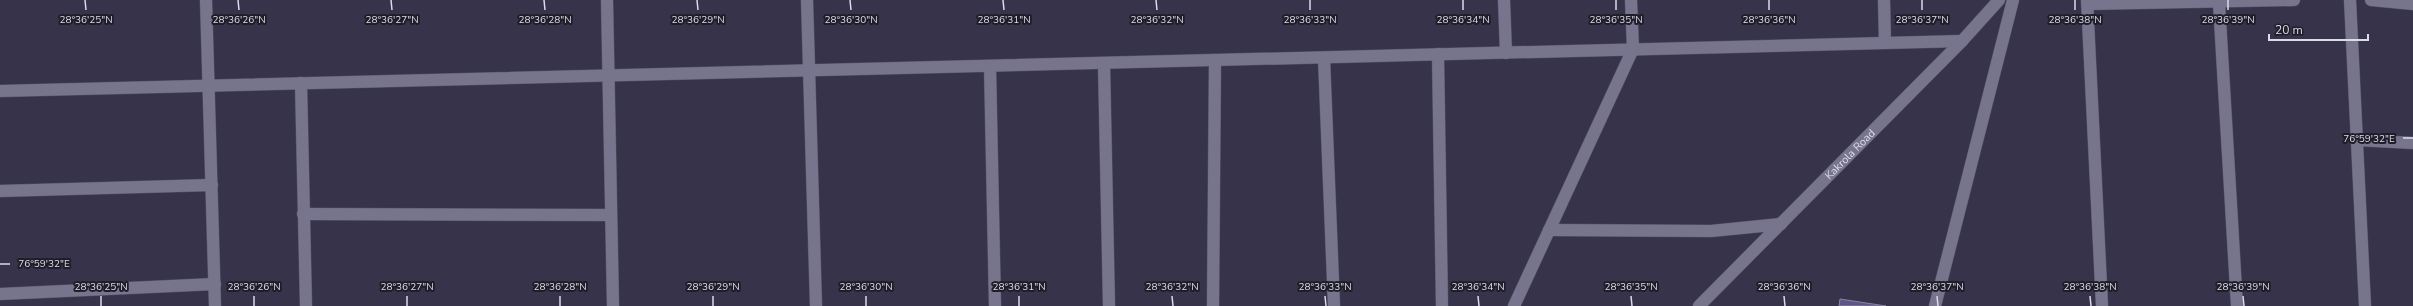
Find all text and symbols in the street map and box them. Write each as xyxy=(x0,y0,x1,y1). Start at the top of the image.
text: 28°36'25"N xyxy=(59,13,113,27)
text: 28°36'26"N xyxy=(212,13,266,27)
text: 28°36'27"N xyxy=(365,13,419,27)
text: 28°36'28"N xyxy=(518,13,572,27)
text: 28°36'29"N xyxy=(671,13,725,27)
text: 28°36'30"N xyxy=(824,13,878,27)
text: 28°36'31"N xyxy=(977,13,1031,27)
text: 28°36'32"N xyxy=(1130,13,1184,27)
text: 28°36'33"N xyxy=(1283,13,1337,27)
text: 28°36'34"N xyxy=(1436,13,1490,27)
text: 28°36'35"N xyxy=(1589,13,1643,27)
text: 28°36'36"N xyxy=(1742,13,1796,27)
text: 28°36'37"N xyxy=(1895,13,1949,27)
text: 28°36'38"N xyxy=(2048,13,2102,27)
text: 28°36'39"N xyxy=(2201,13,2255,27)
scale bar xyxy=(2269,16,2368,42)
text: 20 m xyxy=(2275,22,2303,38)
street label: Kakrola Road xyxy=(1822,126,1879,183)
text: 76°59'32"E xyxy=(2343,132,2395,146)
text: 76°59'32"E xyxy=(18,257,70,271)
text: 28°36'25"N xyxy=(74,280,128,294)
text: 28°36'26"N xyxy=(227,280,281,294)
text: 28°36'27"N xyxy=(380,280,434,294)
text: 28°36'28"N xyxy=(533,280,587,294)
text: 28°36'29"N xyxy=(686,280,740,294)
text: 28°36'30"N xyxy=(839,280,893,294)
text: 28°36'31"N xyxy=(992,280,1046,294)
text: 28°36'32"N xyxy=(1145,280,1199,294)
text: 28°36'33"N xyxy=(1298,280,1352,294)
text: 28°36'34"N xyxy=(1451,280,1505,294)
text: 28°36'35"N xyxy=(1604,280,1658,294)
text: 28°36'36"N xyxy=(1757,280,1811,294)
text: 28°36'37"N xyxy=(1910,280,1964,294)
text: 28°36'38"N xyxy=(2063,280,2117,294)
text: 28°36'39"N xyxy=(2216,280,2270,294)

